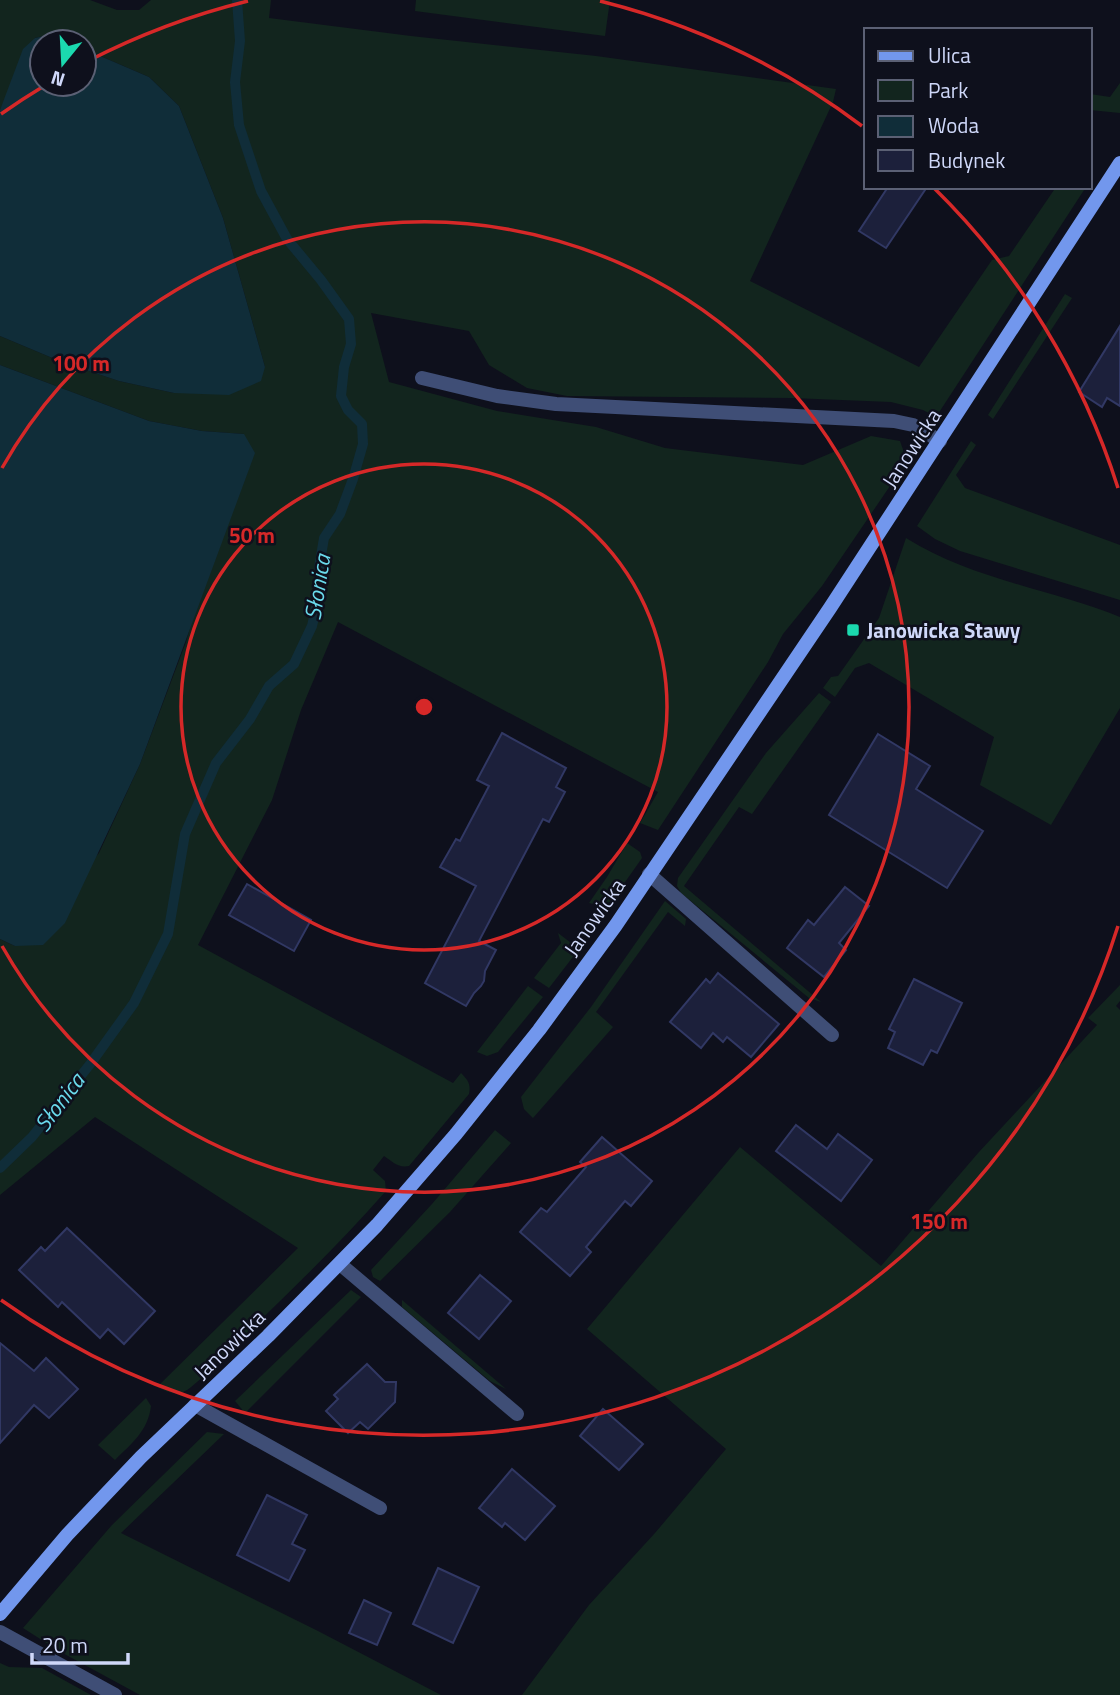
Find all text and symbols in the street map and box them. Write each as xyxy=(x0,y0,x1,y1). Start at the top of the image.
north arrow xyxy=(28,28,98,98)
legend xyxy=(864,28,1092,189)
text: Ulica xyxy=(928,39,971,71)
text: N xyxy=(47,64,68,95)
text: Park xyxy=(928,74,968,106)
text: Woda xyxy=(928,109,979,141)
text: Budynek xyxy=(928,144,1005,176)
text: 100 m xyxy=(52,347,110,379)
street label: Janowicka xyxy=(873,402,949,494)
text: 50 m xyxy=(229,519,275,551)
water label: Słonica xyxy=(295,550,340,622)
place label: Janowicka Stawy xyxy=(867,614,1021,646)
marker: Janowicka Stawy xyxy=(845,622,861,638)
centre of rings xyxy=(412,695,436,719)
street label: Janowicka xyxy=(555,871,633,963)
water label: Słonica xyxy=(25,1064,94,1139)
text: 150 m xyxy=(910,1205,968,1237)
street label: Janowicka xyxy=(186,1301,273,1386)
scale bar xyxy=(32,1622,128,1666)
text: 20 m xyxy=(42,1629,88,1661)

